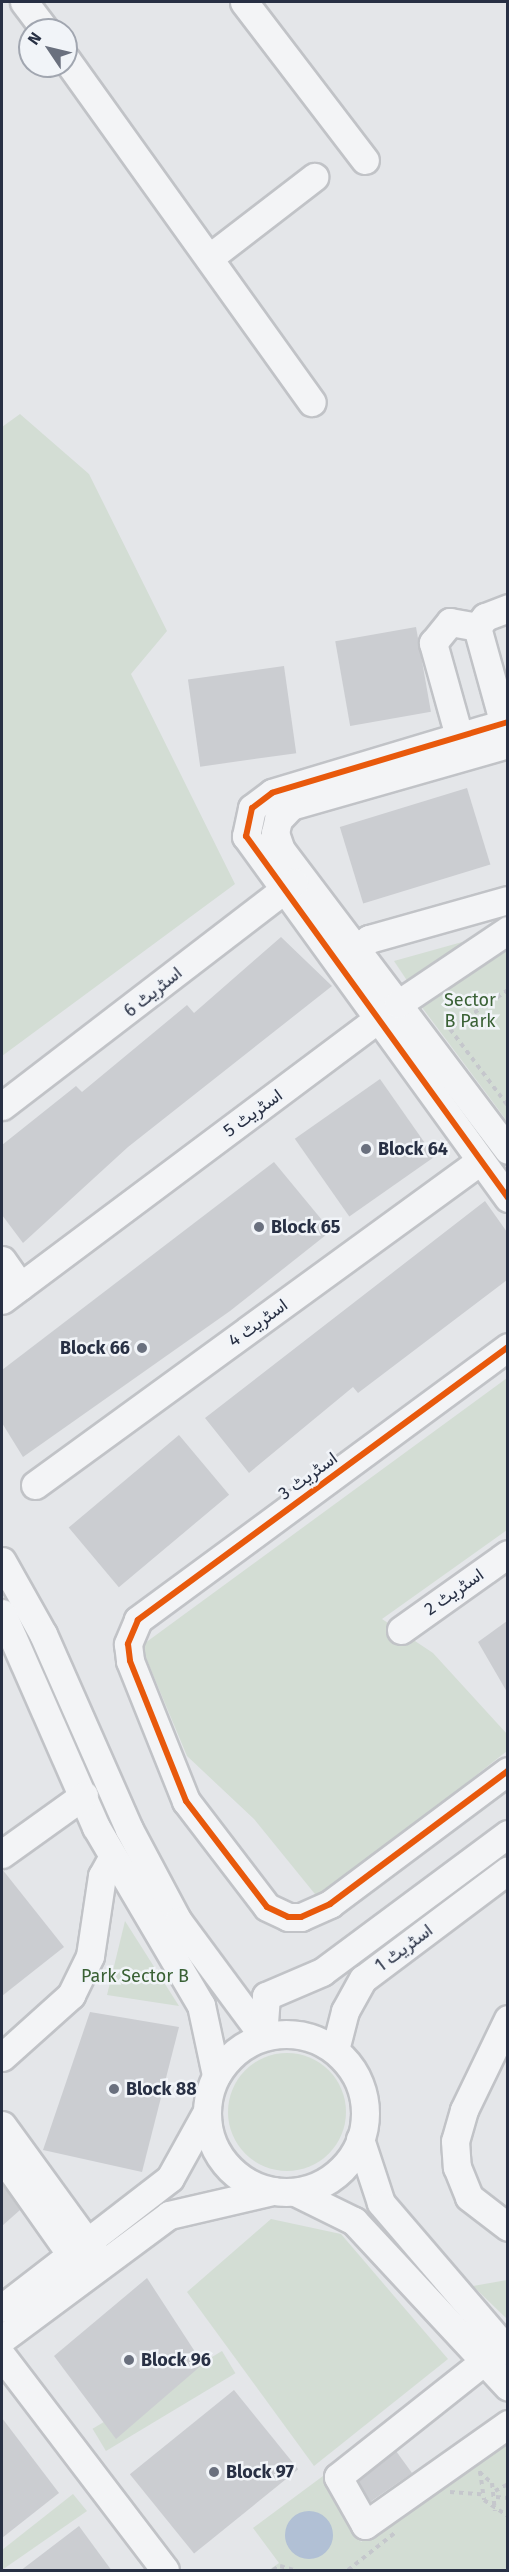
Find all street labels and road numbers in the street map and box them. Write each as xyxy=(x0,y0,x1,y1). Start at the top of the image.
street label: اسٹریٹ 6 xyxy=(120,962,186,1022)
street label: اسٹریٹ 5 xyxy=(219,1084,287,1142)
street label: اسٹریٹ 4 xyxy=(224,1294,292,1352)
street label: اسٹریٹ 3 xyxy=(274,1447,342,1505)
street label: اسٹریٹ 2 xyxy=(420,1564,488,1620)
street label: اسٹریٹ 1 xyxy=(371,1919,437,1977)

